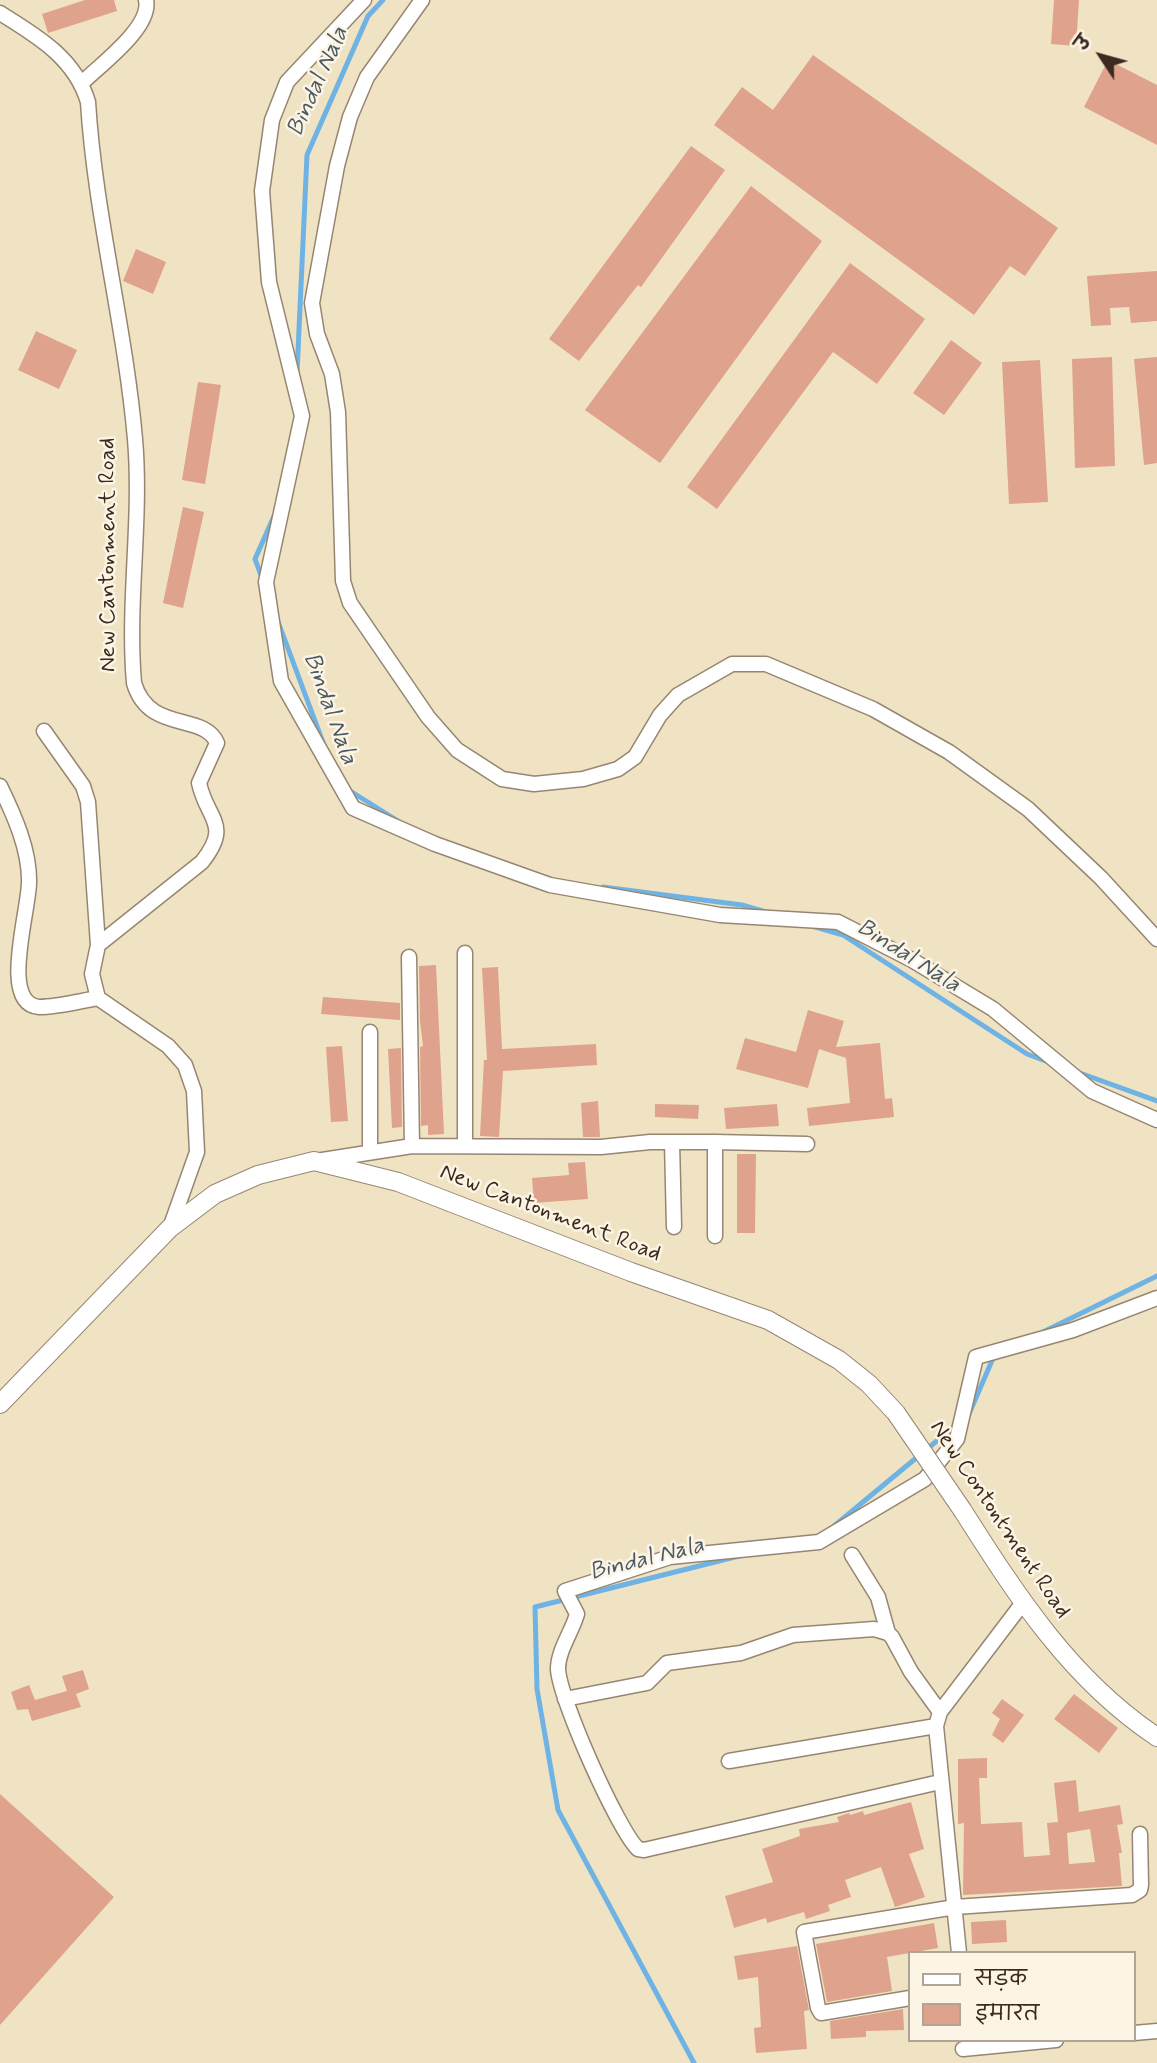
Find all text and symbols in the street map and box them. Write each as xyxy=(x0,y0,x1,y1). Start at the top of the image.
north arrow xyxy=(1066,21,1136,91)
water label: Bindal Nala xyxy=(282,23,356,141)
text: उ xyxy=(1070,31,1097,56)
street label: New Cantonment Road xyxy=(95,438,123,672)
water label: Bindal Nala xyxy=(296,649,362,769)
water label: Bindal Nala xyxy=(851,914,965,1000)
street label: New Cantonment Road xyxy=(436,1159,664,1269)
street label: New Contontment Road xyxy=(922,1416,1076,1624)
water label: Bindal Nala xyxy=(587,1532,707,1588)
legend xyxy=(908,1951,1136,2042)
text: सड़क xyxy=(975,1965,1027,1993)
text: इमारत xyxy=(975,2000,1039,2028)

